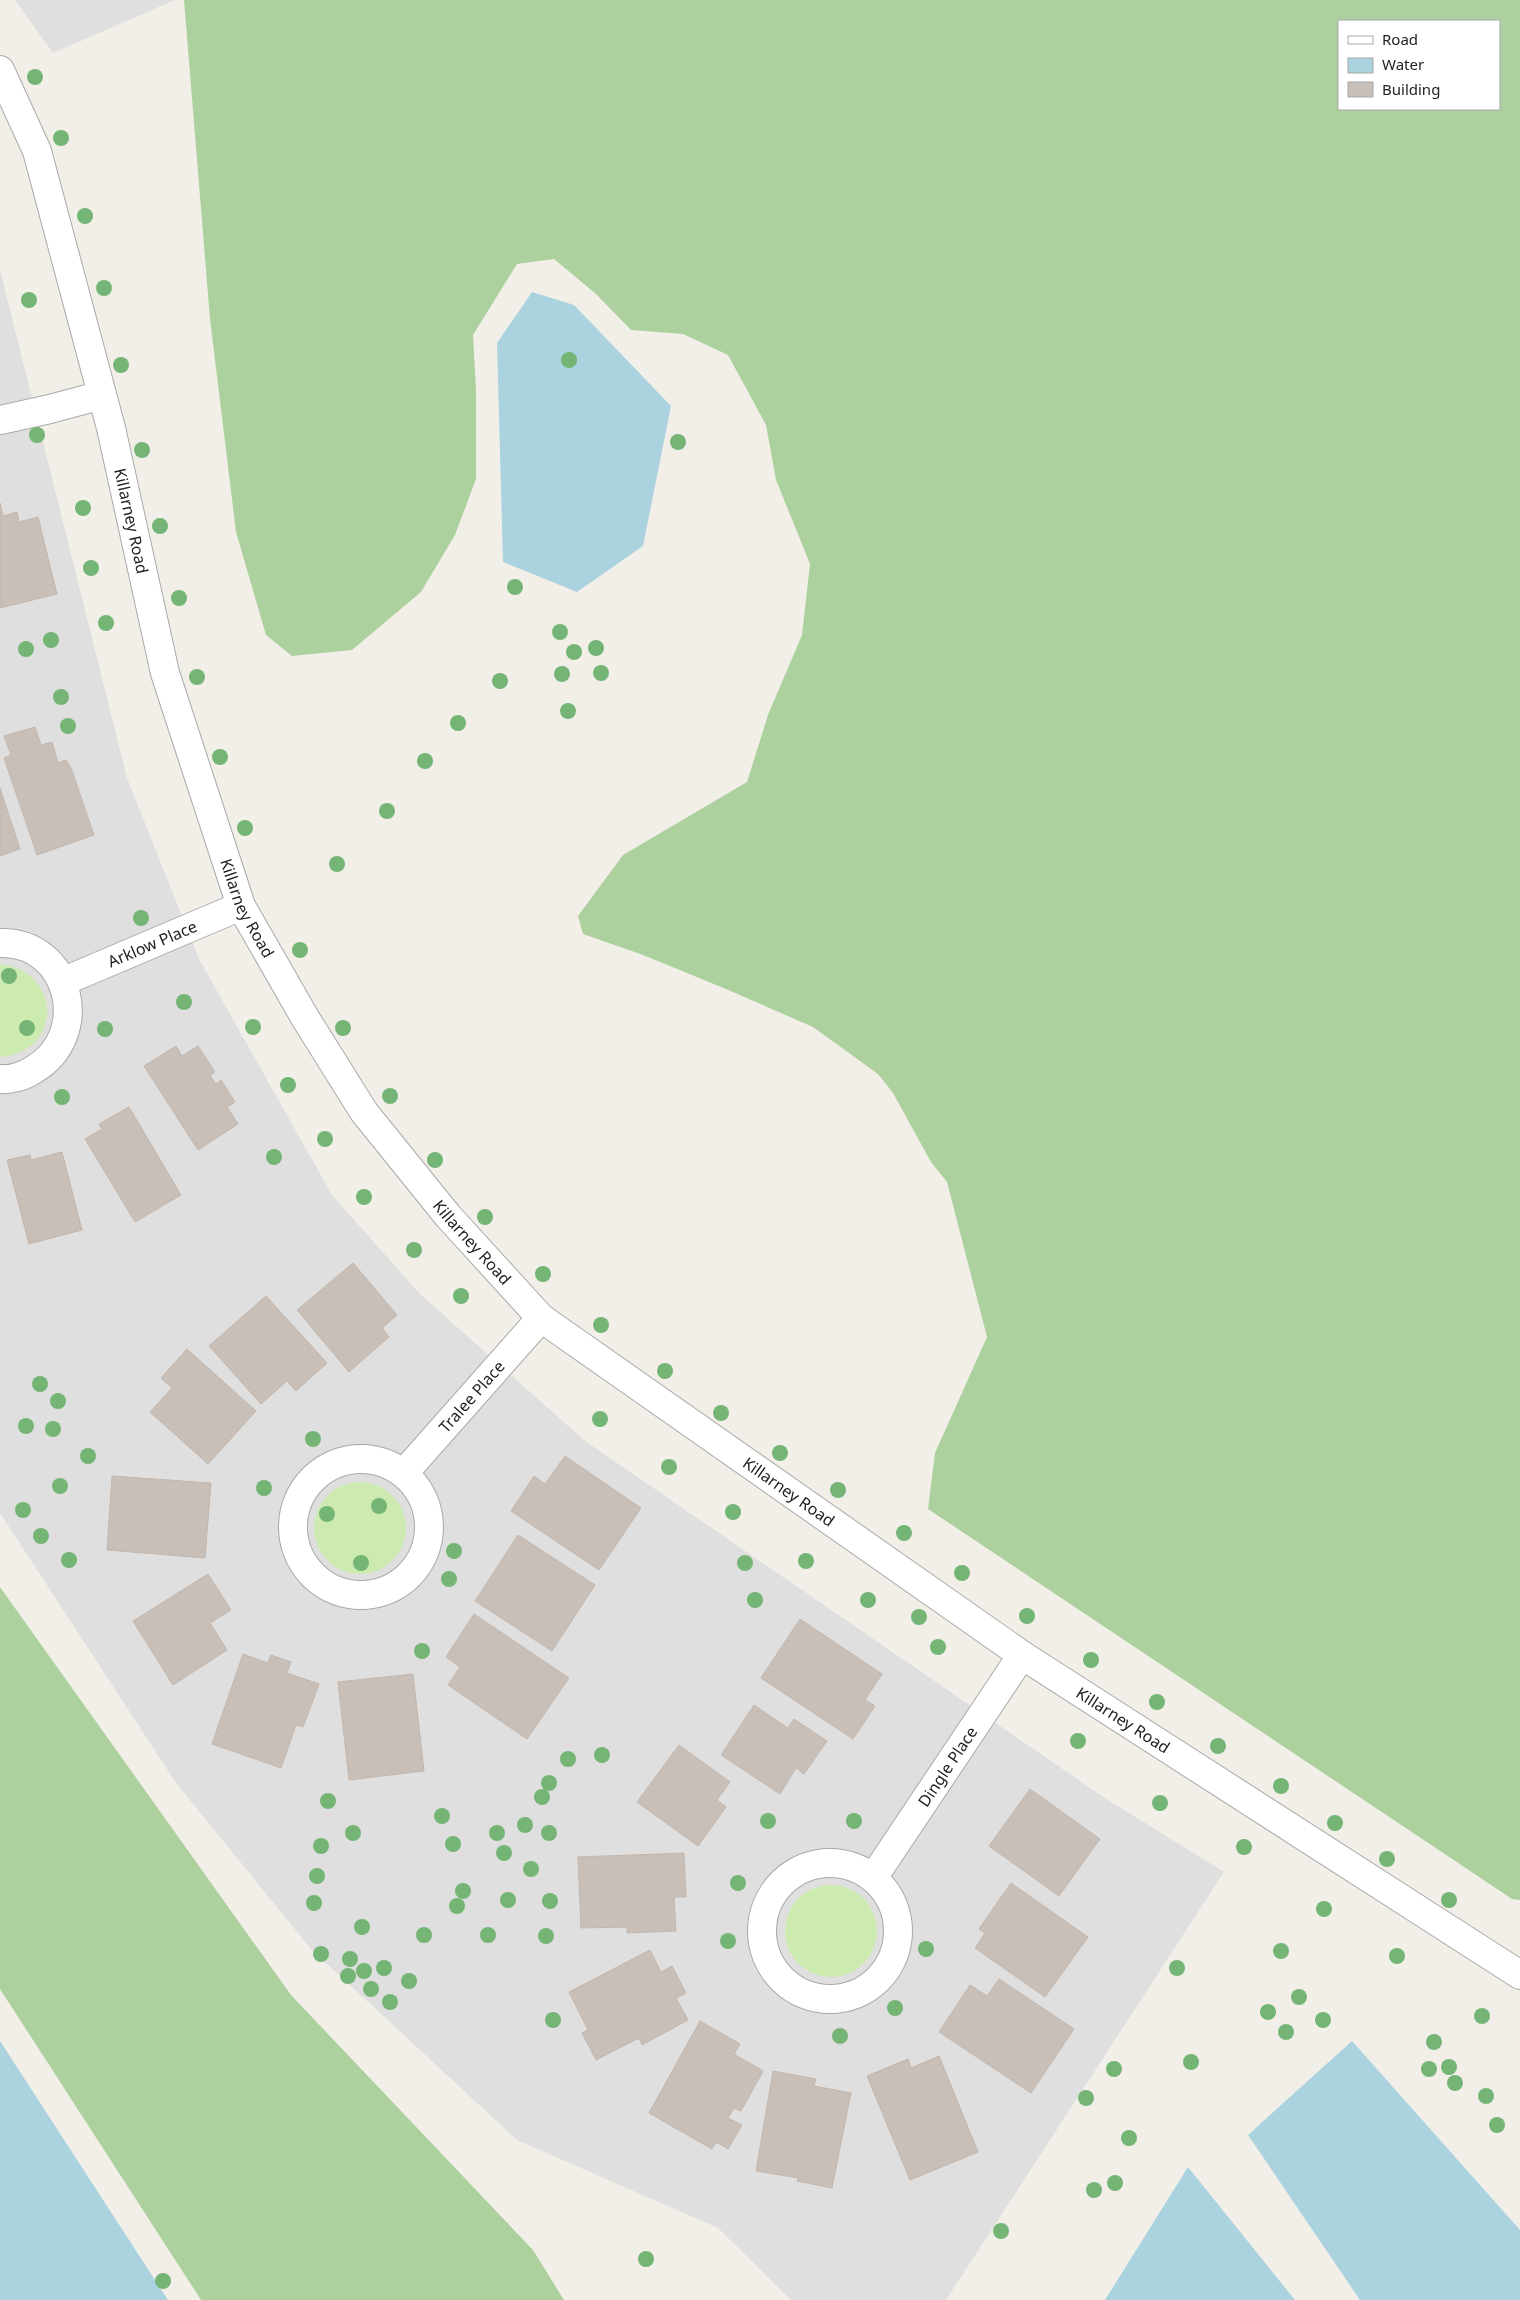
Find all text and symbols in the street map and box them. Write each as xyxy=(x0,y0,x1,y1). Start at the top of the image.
legend xyxy=(1338,20,1500,110)
text: Road xyxy=(1382,29,1418,49)
text: Water xyxy=(1382,54,1424,74)
text: Building xyxy=(1382,79,1440,99)
street label: Killarney Road xyxy=(109,466,154,576)
street label: Killarney Road xyxy=(215,856,279,962)
street label: Arklow Place xyxy=(104,915,200,972)
street label: Killarney Road xyxy=(428,1195,516,1289)
street label: Tralee Place xyxy=(434,1356,509,1437)
street label: Killarney Road xyxy=(739,1452,839,1531)
street label: Killarney Road xyxy=(1072,1682,1174,1758)
street label: Dingle Place xyxy=(913,1722,982,1811)

